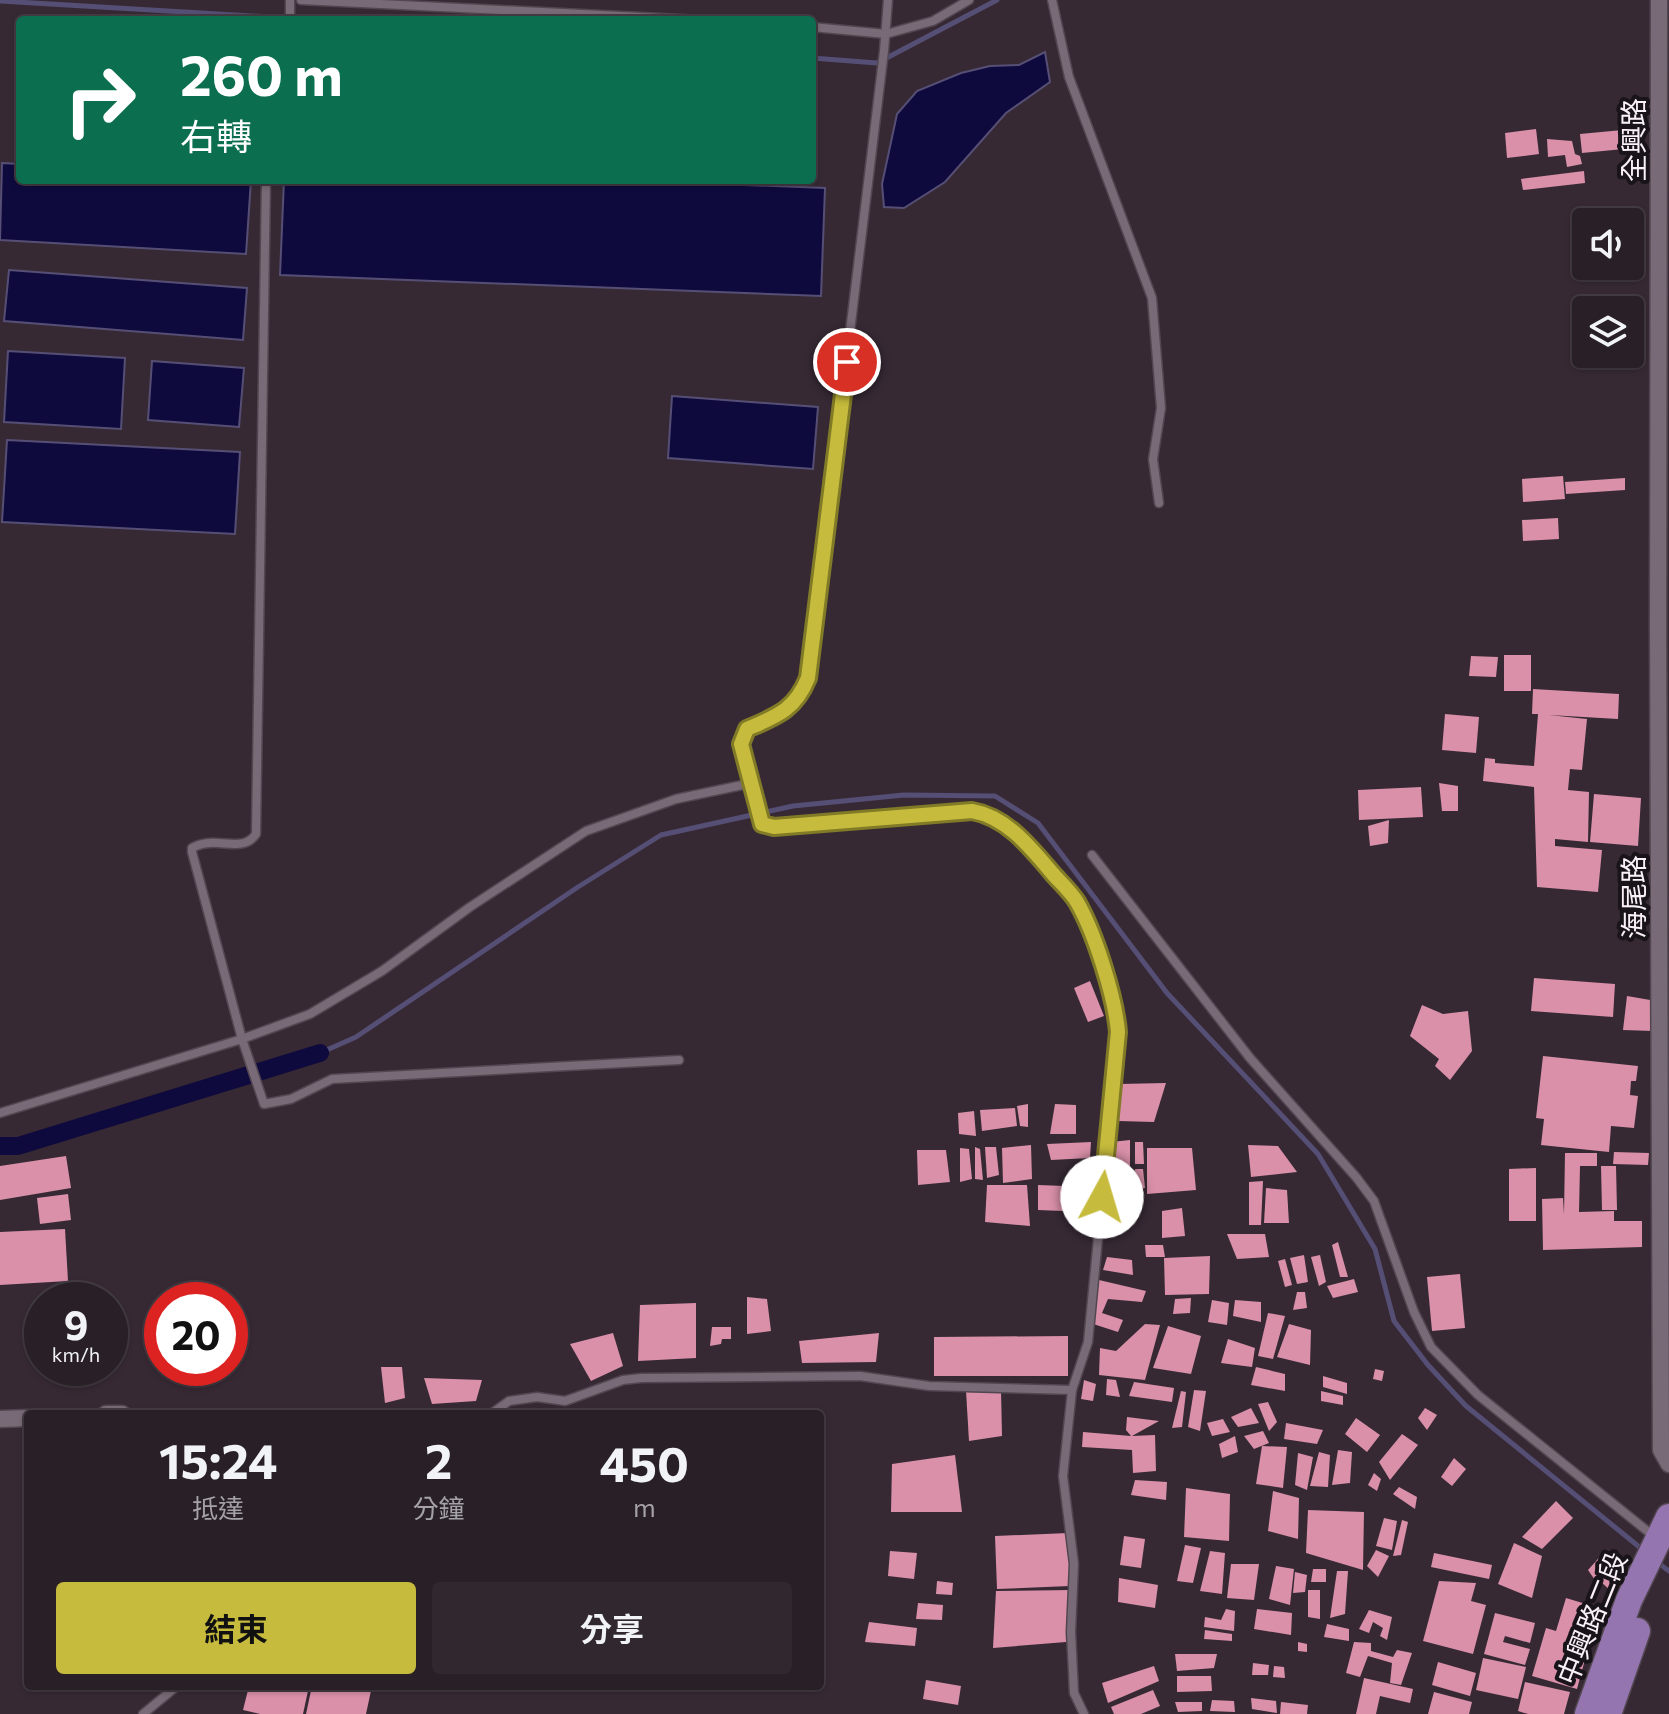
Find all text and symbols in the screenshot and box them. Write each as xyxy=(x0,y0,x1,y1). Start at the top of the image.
text: 260 m xyxy=(180,39,343,108)
icon: right xyxy=(48,48,152,152)
street label: 全興路 xyxy=(1616,98,1650,182)
text: 右轉 xyxy=(180,113,252,157)
map controls xyxy=(1572,208,1644,368)
button: sound xyxy=(1572,208,1644,280)
button: layers xyxy=(1572,296,1644,368)
pin xyxy=(813,328,881,396)
icon: arrive xyxy=(825,340,869,384)
street label: 海尾路 xyxy=(1616,855,1650,939)
position arrow xyxy=(1060,1155,1144,1239)
speed limit sign: 20 xyxy=(144,1282,248,1386)
text: 9 xyxy=(64,1299,88,1348)
text: km/h xyxy=(52,1342,100,1366)
text: 15:24 xyxy=(159,1430,278,1489)
text: 2 xyxy=(425,1430,452,1489)
text: 450 xyxy=(600,1433,689,1492)
text: m xyxy=(633,1491,656,1522)
text: 抵達 xyxy=(192,1492,244,1523)
text: 分鐘 xyxy=(413,1492,465,1523)
street label: 中興路二段 xyxy=(1549,1547,1633,1689)
button: 結束 xyxy=(56,1582,416,1674)
button: 分享 xyxy=(432,1582,792,1674)

